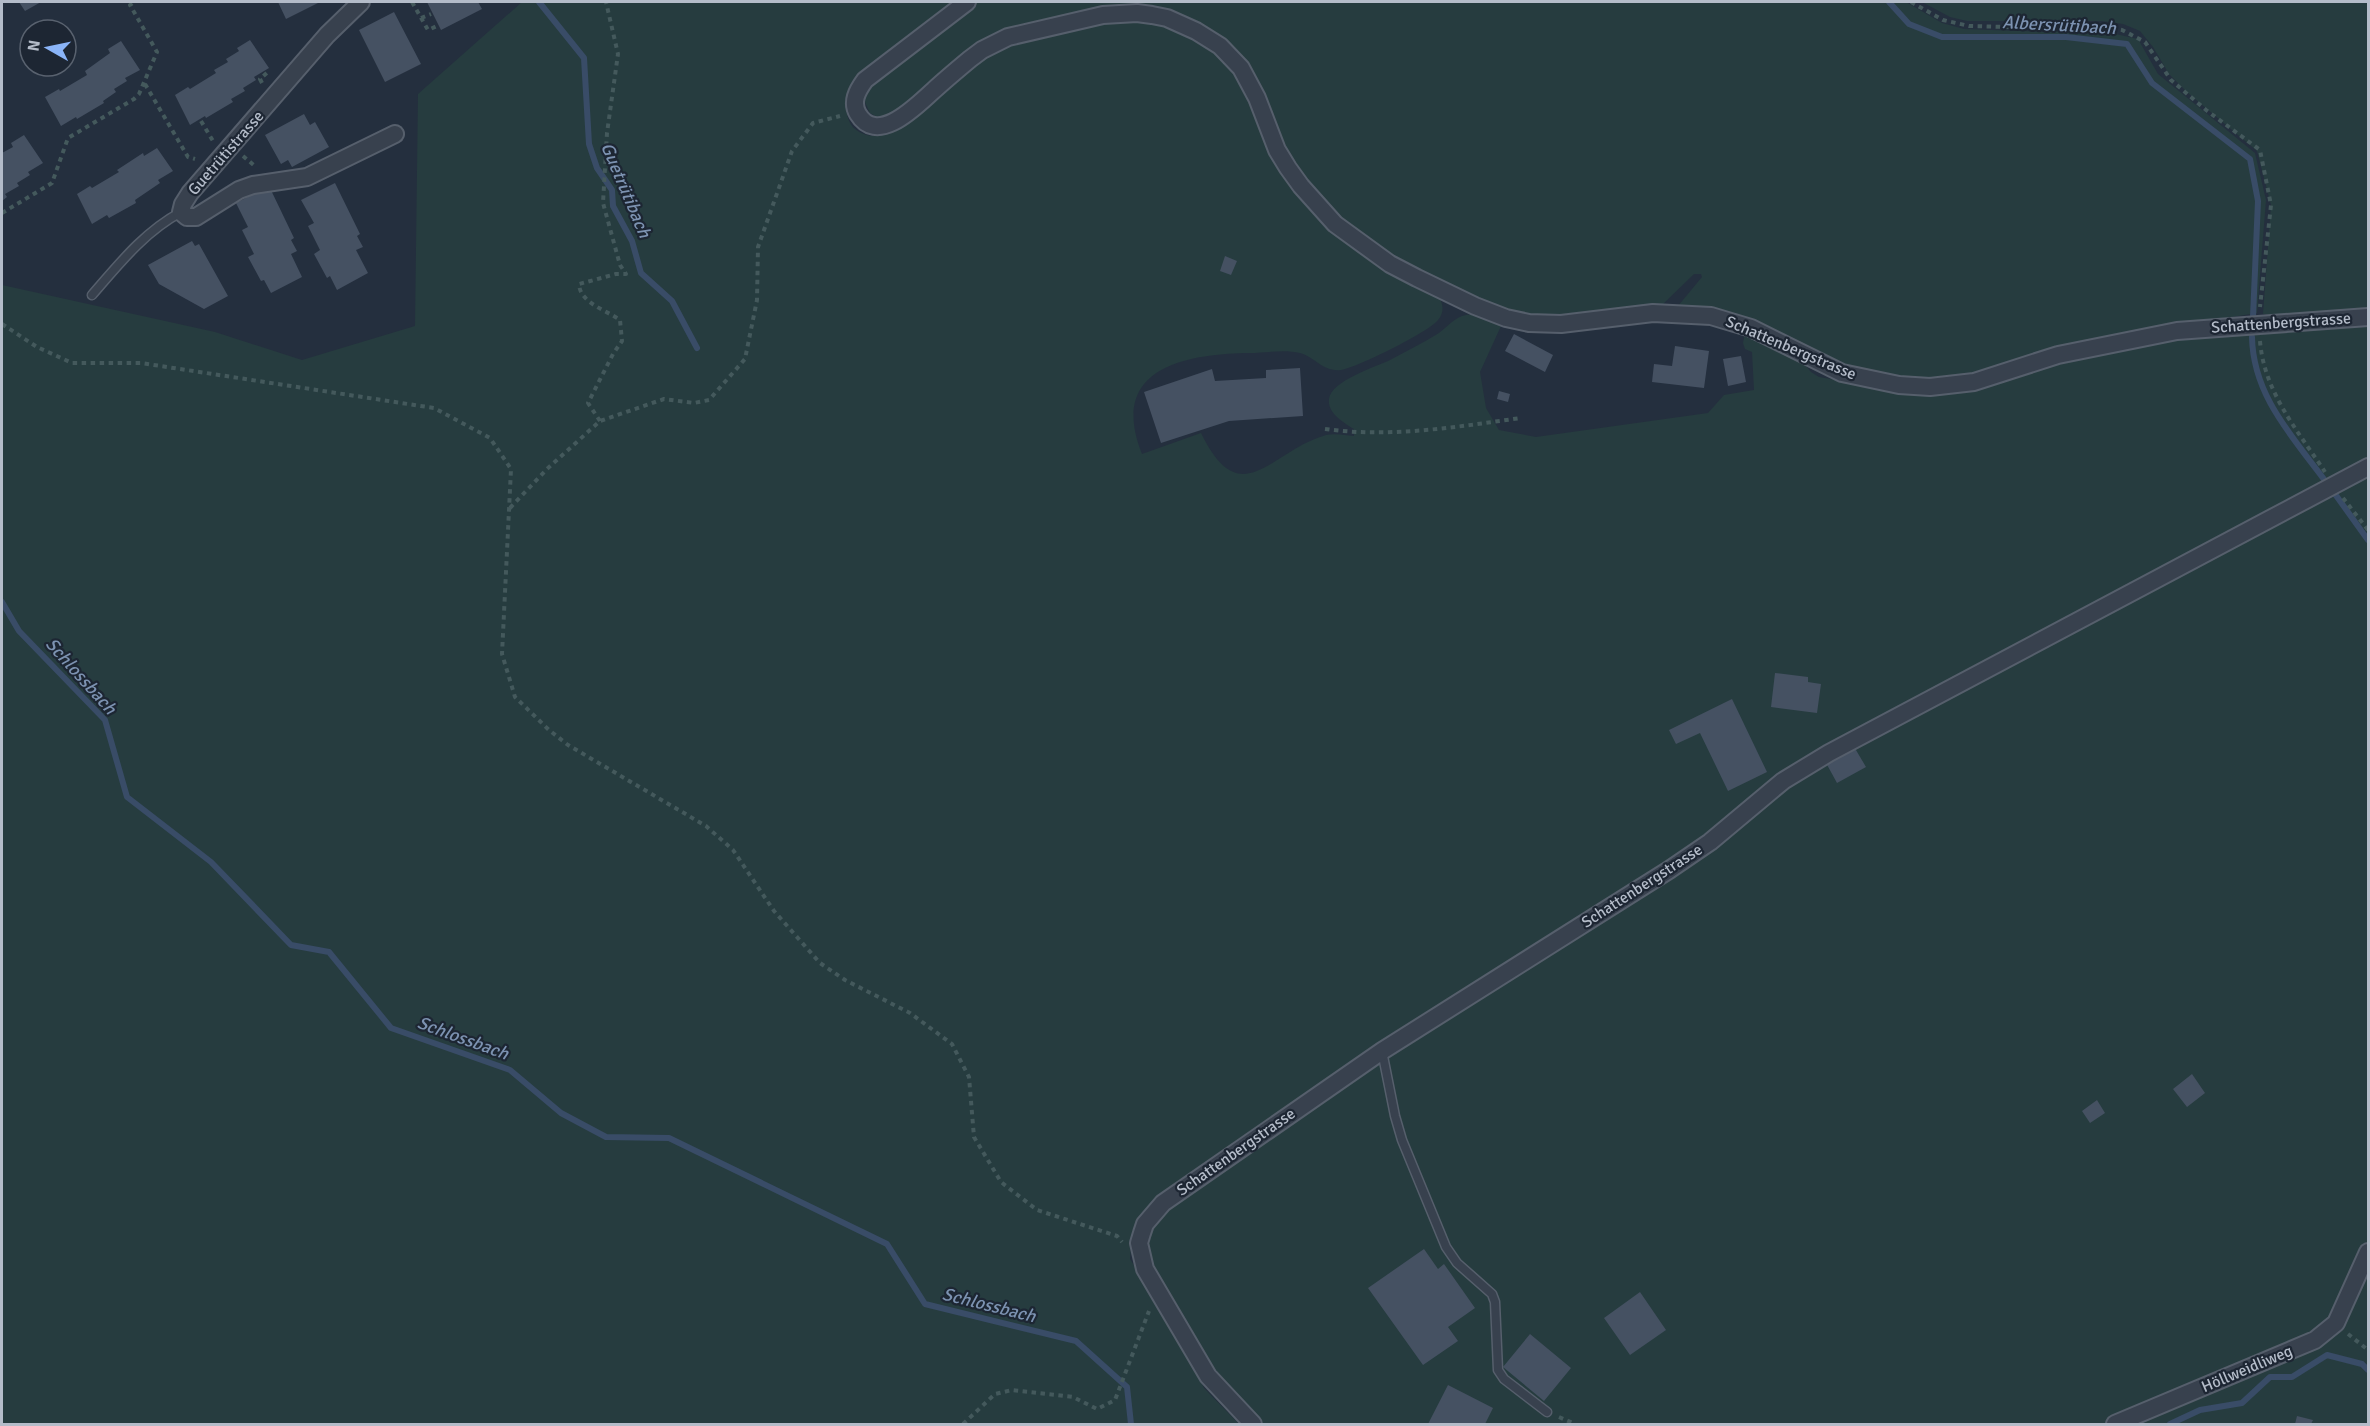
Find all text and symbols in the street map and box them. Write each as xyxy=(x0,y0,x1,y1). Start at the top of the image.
water label: Albersrütibach xyxy=(2002,11,2118,39)
north arrow xyxy=(18,18,78,78)
text: N xyxy=(23,39,45,53)
street label: Guetrütistrasse xyxy=(184,107,268,199)
water label: Guetrütibach xyxy=(596,139,656,242)
street label: Schattenbergstrasse xyxy=(2210,308,2352,338)
street label: Schattenbergstrasse xyxy=(1723,311,1859,385)
water label: Schlossbach xyxy=(41,633,122,720)
street label: Schattenbergstrasse xyxy=(1578,839,1706,933)
water label: Schlossbach xyxy=(414,1011,513,1065)
street label: Schattenbergstrasse xyxy=(1173,1104,1299,1200)
water label: Schlossbach xyxy=(940,1283,1039,1327)
street label: Höllweidliweg xyxy=(2198,1341,2296,1397)

